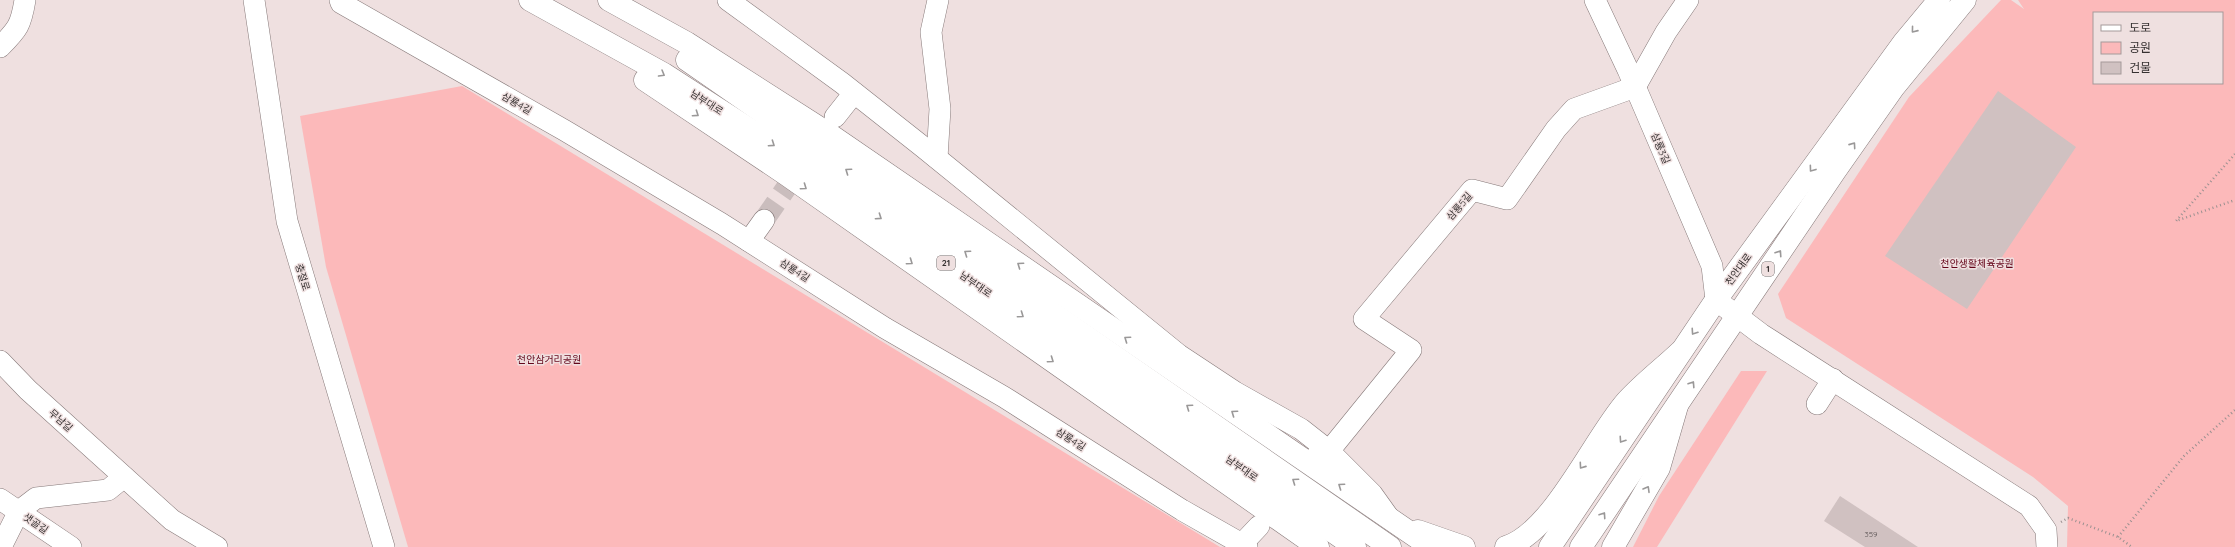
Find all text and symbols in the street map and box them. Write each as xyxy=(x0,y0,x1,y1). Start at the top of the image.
legend xyxy=(2093,12,2223,84)
text: 도로 xyxy=(2129,20,2151,35)
one-way arrow xyxy=(1912,26,1919,33)
text: 공원 xyxy=(2129,40,2151,55)
text: 건물 xyxy=(2129,60,2151,75)
one-way arrow xyxy=(658,69,665,76)
street label: 남부대로 xyxy=(688,87,726,118)
street label: 삼룡4길 xyxy=(499,90,534,117)
one-way arrow xyxy=(692,109,699,116)
street label: 삼룡3길 xyxy=(1648,131,1673,166)
one-way arrow xyxy=(767,139,774,146)
one-way arrow xyxy=(1848,143,1855,150)
one-way arrow xyxy=(1810,164,1817,171)
one-way arrow xyxy=(846,169,853,176)
one-way arrow xyxy=(800,182,807,190)
street label: 삼룡5길 xyxy=(1444,190,1475,223)
one-way arrow xyxy=(875,212,882,220)
one-way arrow xyxy=(964,250,971,258)
one-way arrow xyxy=(1774,250,1781,257)
street label: 천안대로 xyxy=(1722,251,1754,288)
street label: 삼룡4길 xyxy=(777,256,812,285)
road number: 21 xyxy=(937,256,955,270)
one-way arrow xyxy=(906,257,913,264)
park label: 천안생활체육공원 xyxy=(1940,257,2014,270)
street label: 충절로 xyxy=(292,262,313,292)
one-way arrow xyxy=(1017,262,1024,270)
road number: 1 xyxy=(1762,262,1774,276)
street label: 남부대로 xyxy=(957,269,995,300)
one-way arrow xyxy=(1016,310,1023,317)
one-way arrow xyxy=(1691,328,1699,335)
one-way arrow xyxy=(1124,336,1131,344)
park label: 천안삼거리공원 xyxy=(517,353,581,366)
one-way arrow xyxy=(1047,356,1054,363)
one-way arrow xyxy=(1687,381,1695,388)
one-way arrow xyxy=(1186,405,1193,412)
street label: 무남길 xyxy=(46,406,75,434)
one-way arrow xyxy=(1231,410,1238,417)
street label: 삼룡4길 xyxy=(1053,425,1088,454)
one-way arrow xyxy=(1619,436,1627,443)
street label: 남부대로 xyxy=(1223,453,1261,484)
one-way arrow xyxy=(1579,462,1587,469)
one-way arrow xyxy=(1293,479,1300,486)
one-way arrow xyxy=(1338,483,1345,491)
one-way arrow xyxy=(1642,486,1649,493)
street label: 샛골길 xyxy=(21,510,51,537)
one-way arrow xyxy=(1598,512,1606,519)
house number: 359 xyxy=(1864,529,1878,539)

